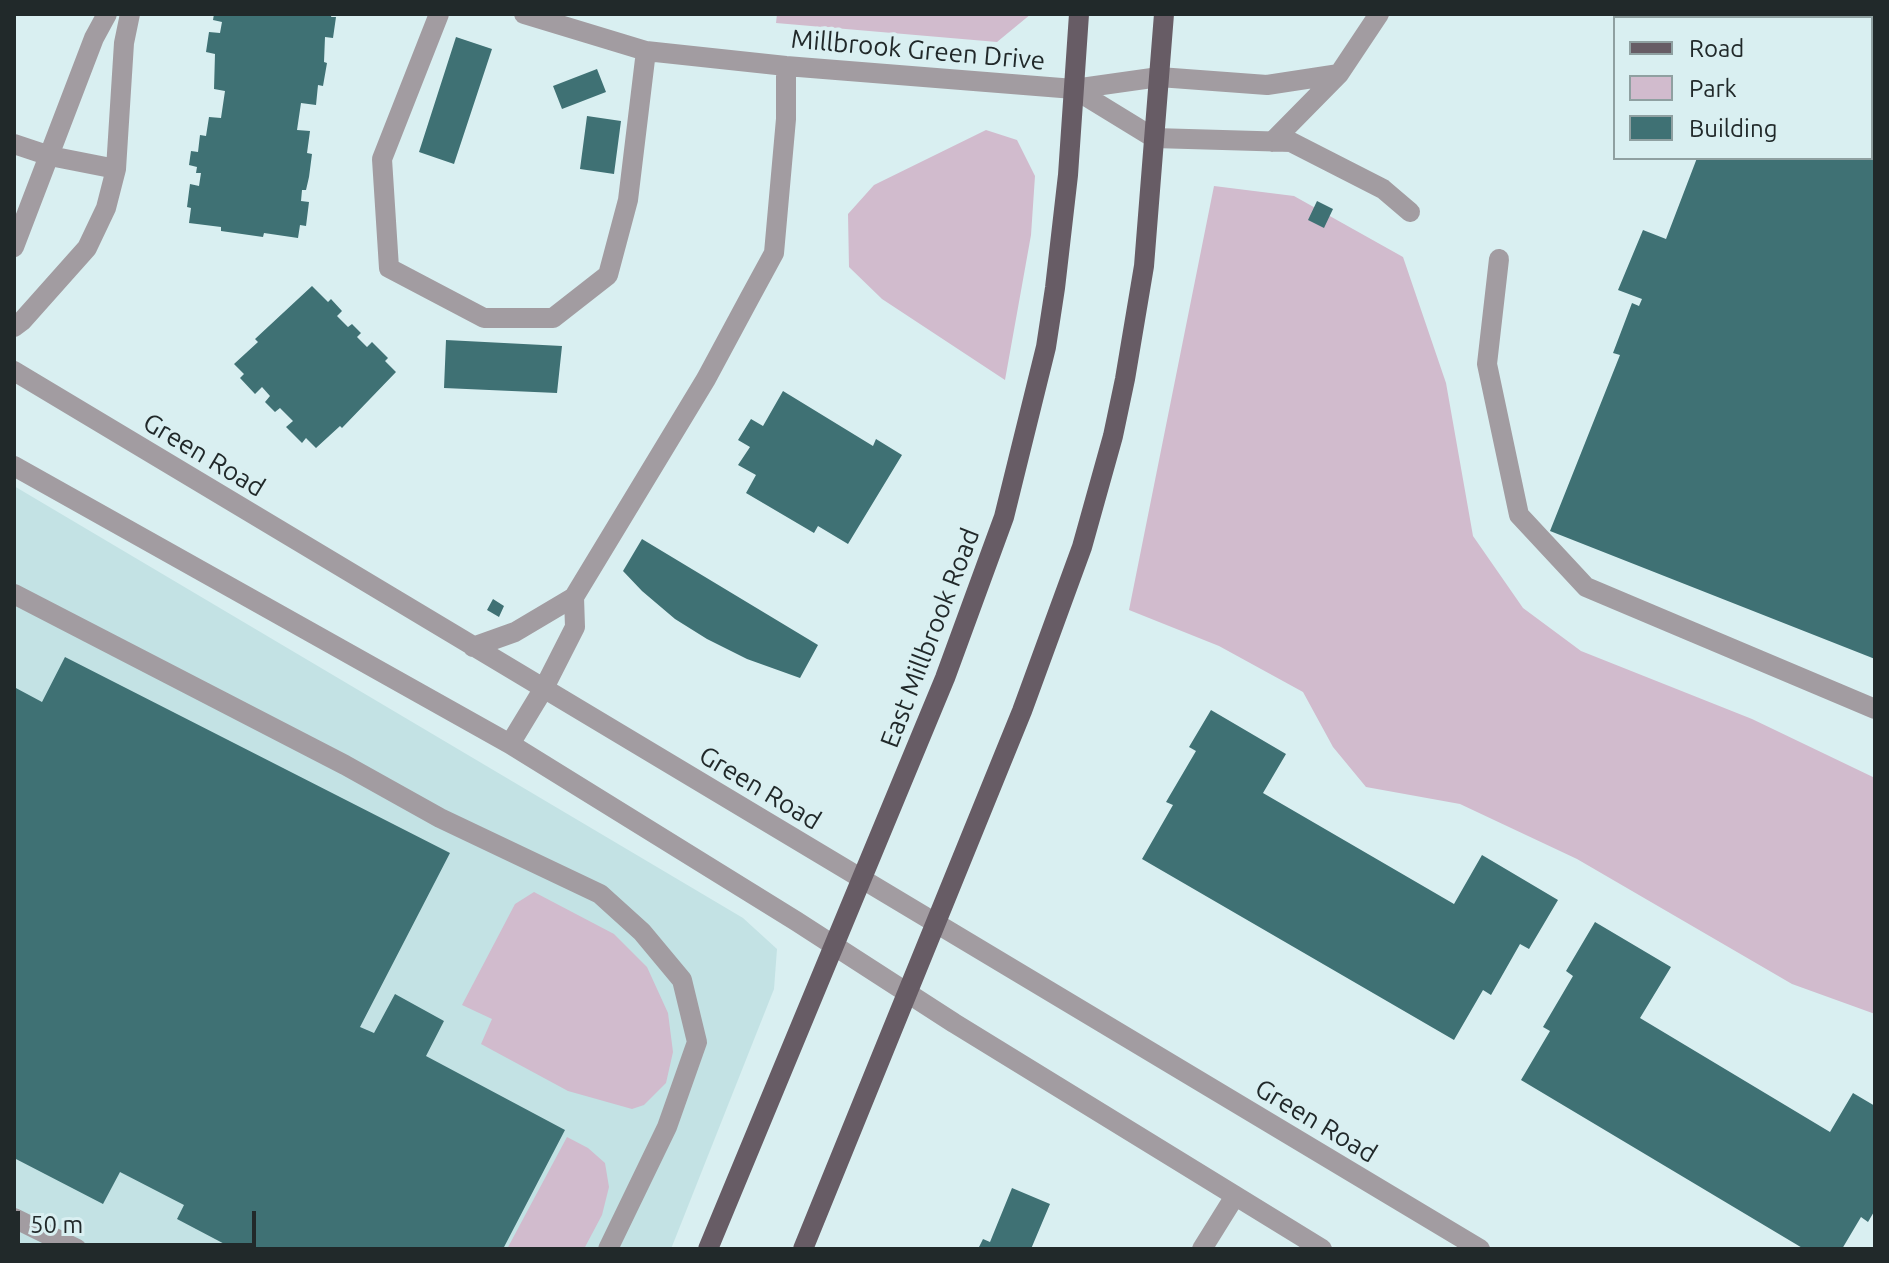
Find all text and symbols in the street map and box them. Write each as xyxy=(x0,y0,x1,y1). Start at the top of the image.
legend xyxy=(1613,16,1873,160)
street label: Millbrook Green Drive xyxy=(790,23,1046,77)
text: Road xyxy=(1689,35,1744,62)
text: Park xyxy=(1689,75,1737,102)
text: Building xyxy=(1689,115,1777,142)
street label: Green Road xyxy=(137,406,271,504)
street label: East Millbrook Road xyxy=(874,524,986,752)
street label: Green Road xyxy=(693,739,827,837)
street label: Green Road xyxy=(1249,1072,1383,1170)
scale bar xyxy=(20,1195,260,1245)
text: 50 m xyxy=(30,1211,83,1238)

